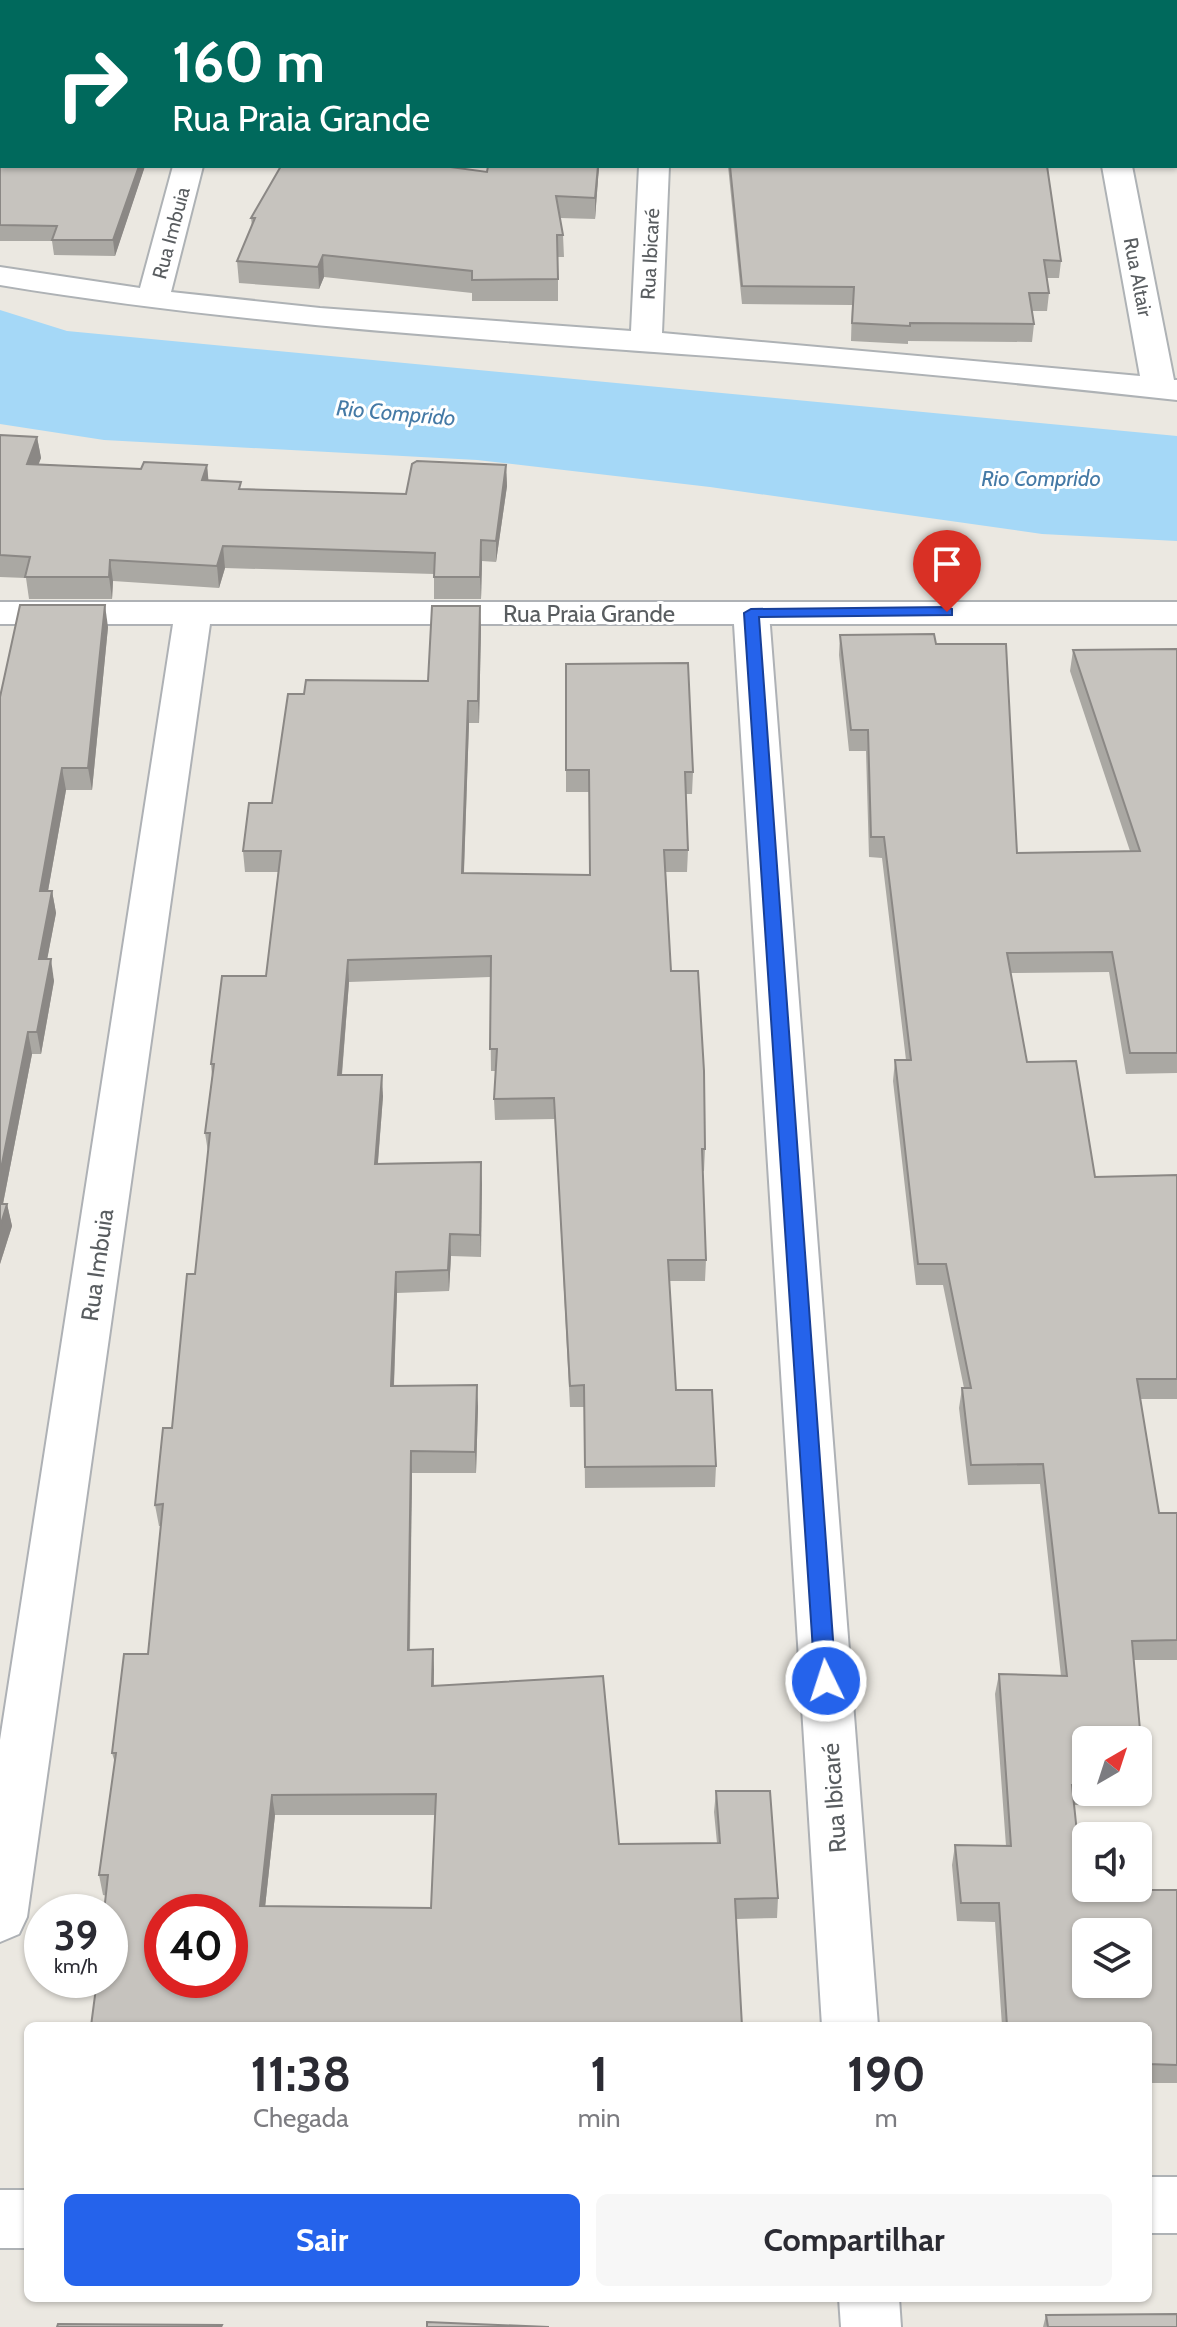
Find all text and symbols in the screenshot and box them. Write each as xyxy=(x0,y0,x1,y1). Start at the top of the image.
text: 160 m xyxy=(172,28,325,96)
icon: right xyxy=(40,32,144,136)
text: Rua Praia Grande xyxy=(172,96,430,140)
street label: Rua Imbuia xyxy=(147,184,195,282)
street label: Rua Ibicaré xyxy=(636,208,664,300)
street label: Rua Altair xyxy=(1119,235,1158,319)
water label: Rio Comprido xyxy=(335,394,457,432)
water label: Rio Comprido xyxy=(981,465,1101,492)
pin xyxy=(913,530,981,612)
icon: arrive xyxy=(925,542,969,586)
street label: Rua Praia Grande xyxy=(503,599,675,628)
street label: Rua Imbuia xyxy=(75,1206,119,1323)
position arrow xyxy=(784,1639,868,1723)
north arrow xyxy=(1072,1726,1152,1806)
map controls xyxy=(1072,1726,1152,1998)
street label: Rua Ibicaré xyxy=(816,1742,852,1854)
button: sound xyxy=(1072,1822,1152,1902)
speed limit sign: 40 xyxy=(144,1894,248,1998)
text: 39 xyxy=(54,1911,98,1960)
button: layers xyxy=(1072,1918,1152,1998)
text: km/h xyxy=(54,1954,98,1978)
text: 11:38 xyxy=(250,2045,351,2103)
text: 1 xyxy=(590,2045,608,2103)
text: 190 xyxy=(847,2045,926,2103)
text: Chegada xyxy=(253,2102,349,2134)
text: min xyxy=(578,2102,621,2134)
text: m xyxy=(875,2102,898,2134)
button: Sair xyxy=(64,2194,580,2286)
button: Compartilhar xyxy=(596,2194,1112,2286)

